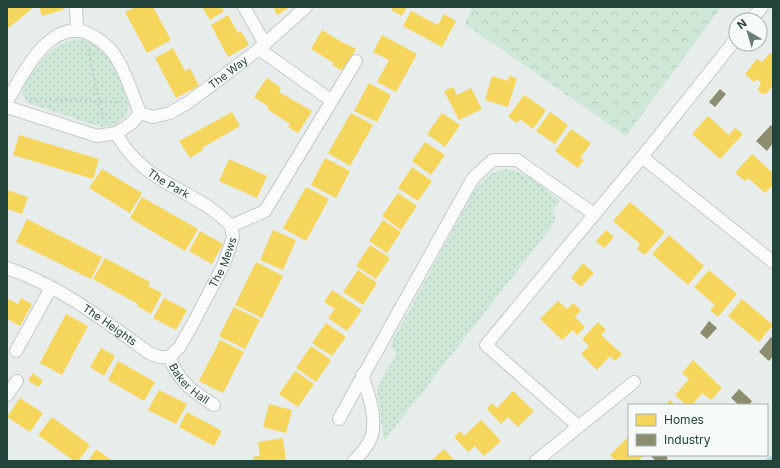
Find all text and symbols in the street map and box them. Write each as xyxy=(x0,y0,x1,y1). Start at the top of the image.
north arrow xyxy=(728,12,768,52)
text: N xyxy=(734,16,749,32)
street label: The Way xyxy=(206,53,250,92)
street label: The Park xyxy=(145,166,192,201)
street label: The Mews xyxy=(206,235,240,290)
street label: The Heights xyxy=(80,301,140,349)
street label: Baker Hall xyxy=(166,361,212,407)
legend xyxy=(628,404,768,456)
text: Homes xyxy=(664,412,704,427)
text: Industry xyxy=(664,432,711,447)

